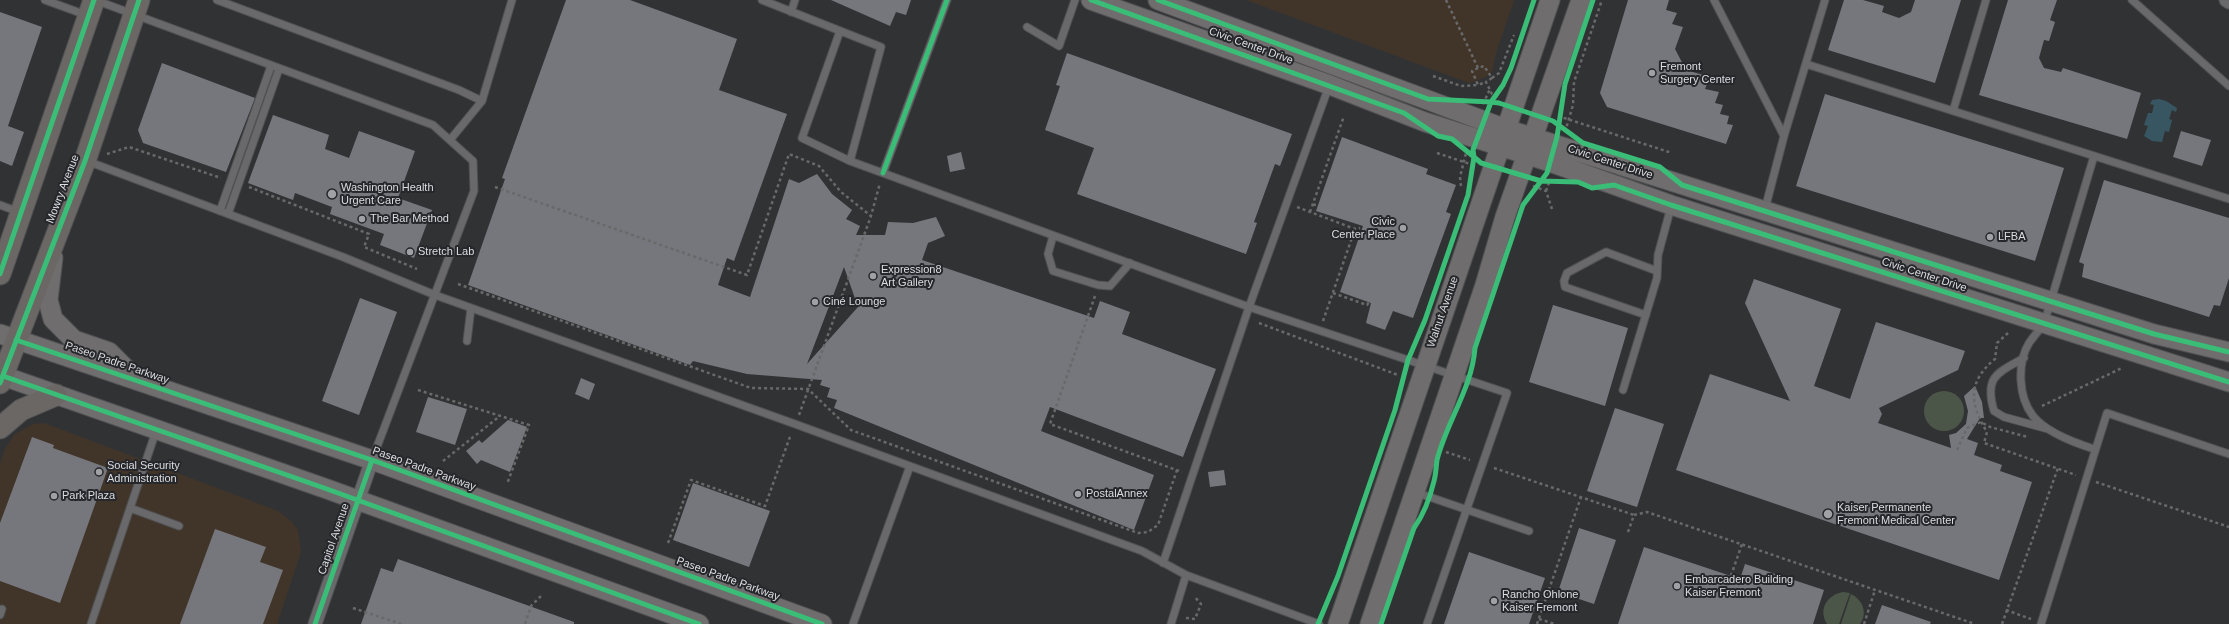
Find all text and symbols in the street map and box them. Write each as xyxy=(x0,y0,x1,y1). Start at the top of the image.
street label: Civic Center Drive xyxy=(1207,25,1295,67)
place label: Fremont Surgery Center xyxy=(1660,60,1735,86)
marker: Fremont Surgery Center xyxy=(1647,68,1657,78)
street label: Civic Center Drive xyxy=(1566,142,1654,182)
street label: Mowry Avenue xyxy=(44,153,82,225)
place label: Washington Health Urgent Care xyxy=(341,181,434,207)
marker: Washington Health Urgent Care xyxy=(326,188,338,200)
place label: The Bar Method xyxy=(370,212,449,226)
marker: The Bar Method xyxy=(357,214,367,224)
place label: Civic Center Place xyxy=(1331,215,1395,241)
marker: Civic Center Place xyxy=(1398,223,1408,233)
place label: LFBA xyxy=(1998,230,2026,244)
marker: LFBA xyxy=(1985,232,1995,242)
place label: Stretch Lab xyxy=(418,245,474,259)
marker: Stretch Lab xyxy=(405,247,415,257)
street label: Civic Center Drive xyxy=(1880,255,1968,295)
place label: Expression8 Art Gallery xyxy=(881,263,942,289)
marker: Expression8 Art Gallery xyxy=(868,271,878,281)
street label: Walnut Avenue xyxy=(1425,275,1461,349)
place label: Ciné Lounge xyxy=(823,295,885,309)
marker: Ciné Lounge xyxy=(810,297,820,307)
street label: Paseo Padre Parkway xyxy=(63,339,171,387)
street label: Paseo Padre Parkway xyxy=(371,444,477,494)
place label: Social Security Administration xyxy=(107,459,180,485)
marker: Social Security Administration xyxy=(94,467,104,477)
place label: PostalAnnex xyxy=(1086,487,1148,501)
place label: Park Plaza xyxy=(62,489,115,503)
marker: PostalAnnex xyxy=(1073,489,1083,499)
marker: Park Plaza xyxy=(49,491,59,501)
place label: Kaiser Permanente Fremont Medical Center xyxy=(1837,501,1955,527)
street label: Capitol Avenue xyxy=(316,502,352,576)
marker: Kaiser Permanente Fremont Medical Center xyxy=(1822,508,1834,520)
street label: Paseo Padre Parkway xyxy=(675,554,781,604)
place label: Embarcadero Building Kaiser Fremont xyxy=(1685,573,1793,599)
marker: Embarcadero Building Kaiser Fremont xyxy=(1672,581,1682,591)
place label: Rancho Ohlone Kaiser Fremont xyxy=(1502,588,1578,614)
marker: Rancho Ohlone Kaiser Fremont xyxy=(1489,596,1499,606)

